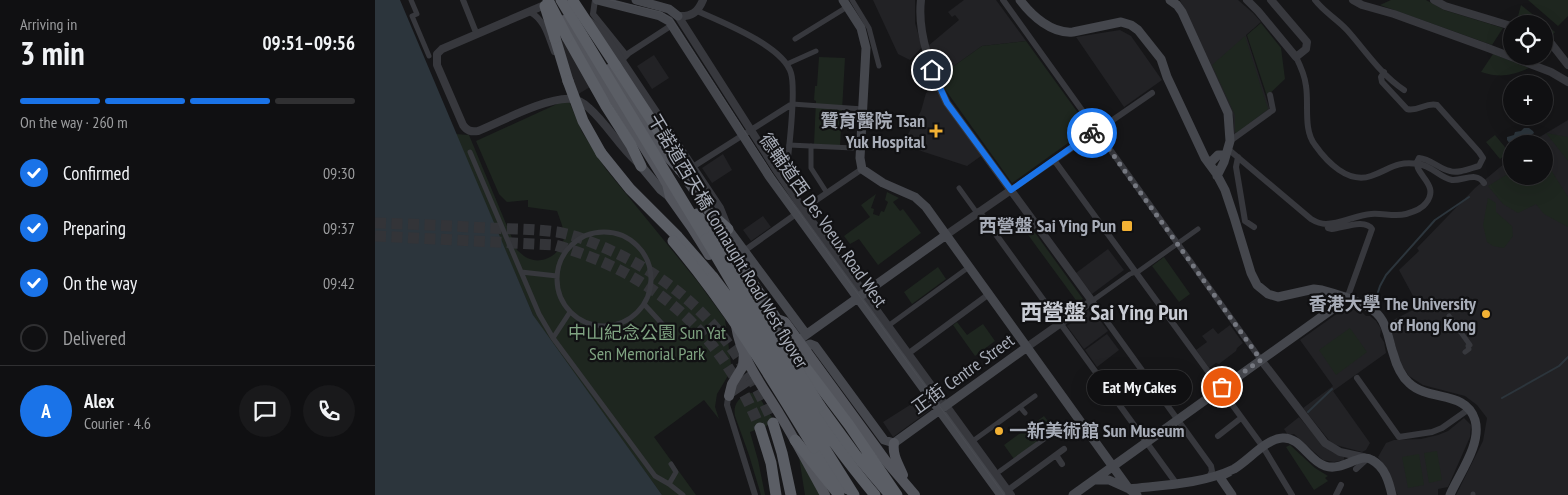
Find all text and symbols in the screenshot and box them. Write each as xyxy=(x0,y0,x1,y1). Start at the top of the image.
text: Arriving in xyxy=(20,14,77,34)
map controls xyxy=(1503,15,1553,185)
button: locate xyxy=(1503,15,1553,65)
text: 09:51–09:56 xyxy=(262,31,355,55)
text: 3 min xyxy=(20,32,85,74)
pin xyxy=(911,49,953,91)
icon: home xyxy=(918,56,946,84)
button: + xyxy=(1503,75,1553,125)
courier xyxy=(1067,108,1117,158)
street label: 干諾道西天橋 Connaught Road West flyover xyxy=(643,109,814,372)
place label: 贊育醫院 Tsan Yuk Hospital xyxy=(821,109,926,153)
text: On the way · 260 m xyxy=(20,112,128,132)
icon: bike xyxy=(1078,119,1106,147)
marker: 贊育醫院 Tsan Yuk Hospital xyxy=(929,124,943,138)
street label: 德輔道西 Des Voeux Road West xyxy=(754,128,892,311)
button: − xyxy=(1503,135,1553,185)
icon: check xyxy=(20,159,48,187)
text: Confirmed xyxy=(63,161,130,185)
text: 09:30 xyxy=(323,163,355,183)
icon: check xyxy=(20,214,48,242)
place label: 西營盤 Sai Ying Pun xyxy=(979,214,1116,237)
text: Preparing xyxy=(63,216,126,240)
text: 09:37 xyxy=(323,218,355,238)
marker: 西營盤 Sai Ying Pun xyxy=(1120,219,1134,233)
icon: check xyxy=(20,269,48,297)
text: On the way xyxy=(63,271,137,295)
text: 09:42 xyxy=(323,273,355,293)
place label: 香港大學 The University of Hong Kong xyxy=(1308,292,1477,336)
district label: 西營盤 Sai Ying Pun xyxy=(1020,298,1188,326)
marker: 香港大學 The University of Hong Kong xyxy=(1480,308,1492,320)
park label: 中山紀念公園 Sun Yat Sen Memorial Park xyxy=(568,321,726,365)
text: Delivered xyxy=(63,326,126,350)
street label: 正街 Centre Street xyxy=(907,329,1019,419)
pin xyxy=(1201,366,1243,408)
callout: Eat My Cakes xyxy=(1087,370,1192,404)
icon: bag xyxy=(1208,373,1236,401)
text: Eat My Cakes xyxy=(1103,377,1176,397)
button: chat xyxy=(239,385,291,437)
button: phone xyxy=(303,385,355,437)
text: Alex xyxy=(84,389,114,413)
text: A xyxy=(41,399,51,423)
text: Courier · 4.6 xyxy=(84,413,151,433)
place label: 一新美術館 Sun Museum xyxy=(1009,419,1184,442)
marker: 一新美術館 Sun Museum xyxy=(993,425,1005,437)

